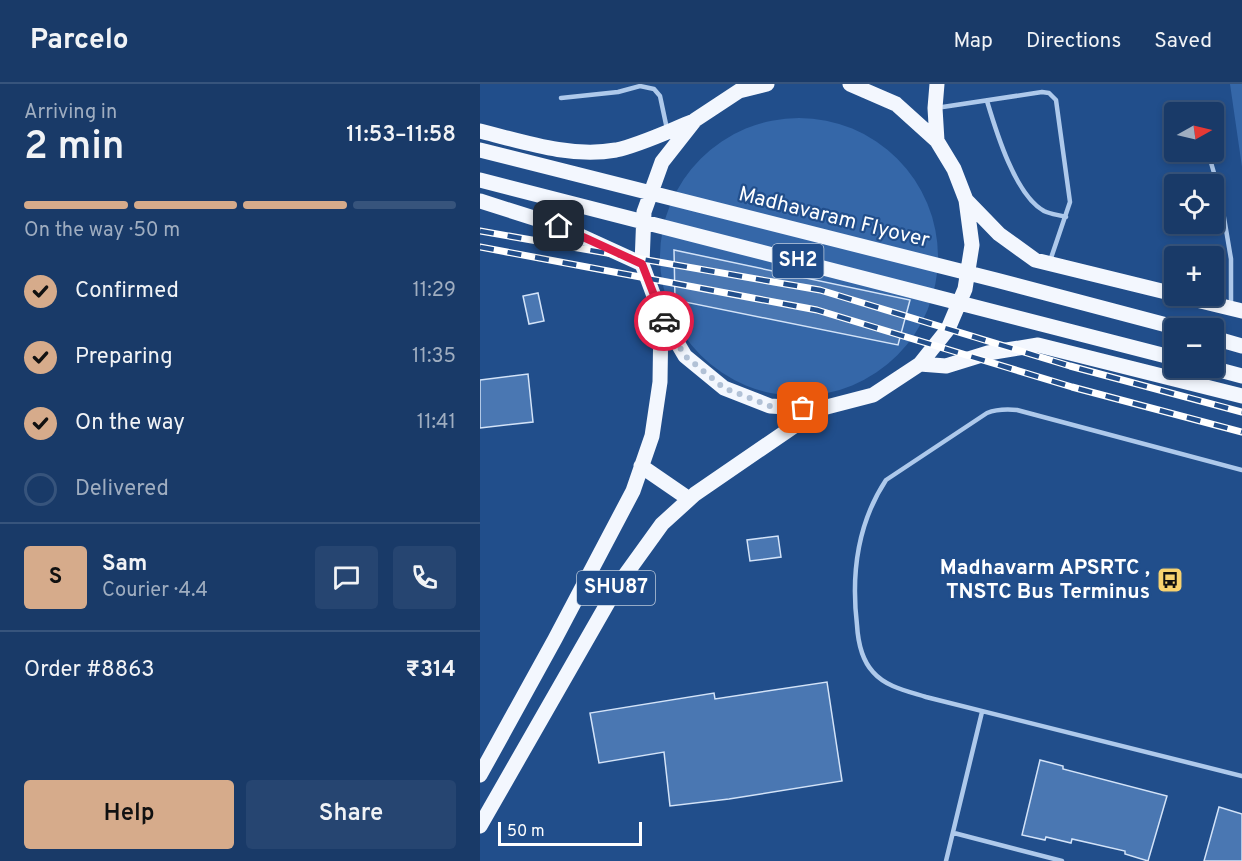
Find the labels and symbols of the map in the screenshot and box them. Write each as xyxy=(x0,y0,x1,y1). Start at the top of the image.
north arrow xyxy=(1164,102,1224,162)
street label: Madhavaram Flyover xyxy=(736,181,932,255)
pin xyxy=(533,200,584,251)
road number: SH2 xyxy=(772,244,824,278)
courier xyxy=(634,291,694,351)
pin xyxy=(777,382,828,433)
place label: Madhavarm APSRTC , TNSTC Bus Terminus xyxy=(940,555,1150,606)
bus stop icon: Madhavarm APSRTC , TNSTC Bus Terminus xyxy=(1155,565,1185,595)
road number: SHU87 xyxy=(577,571,655,605)
scale bar xyxy=(498,819,642,846)

